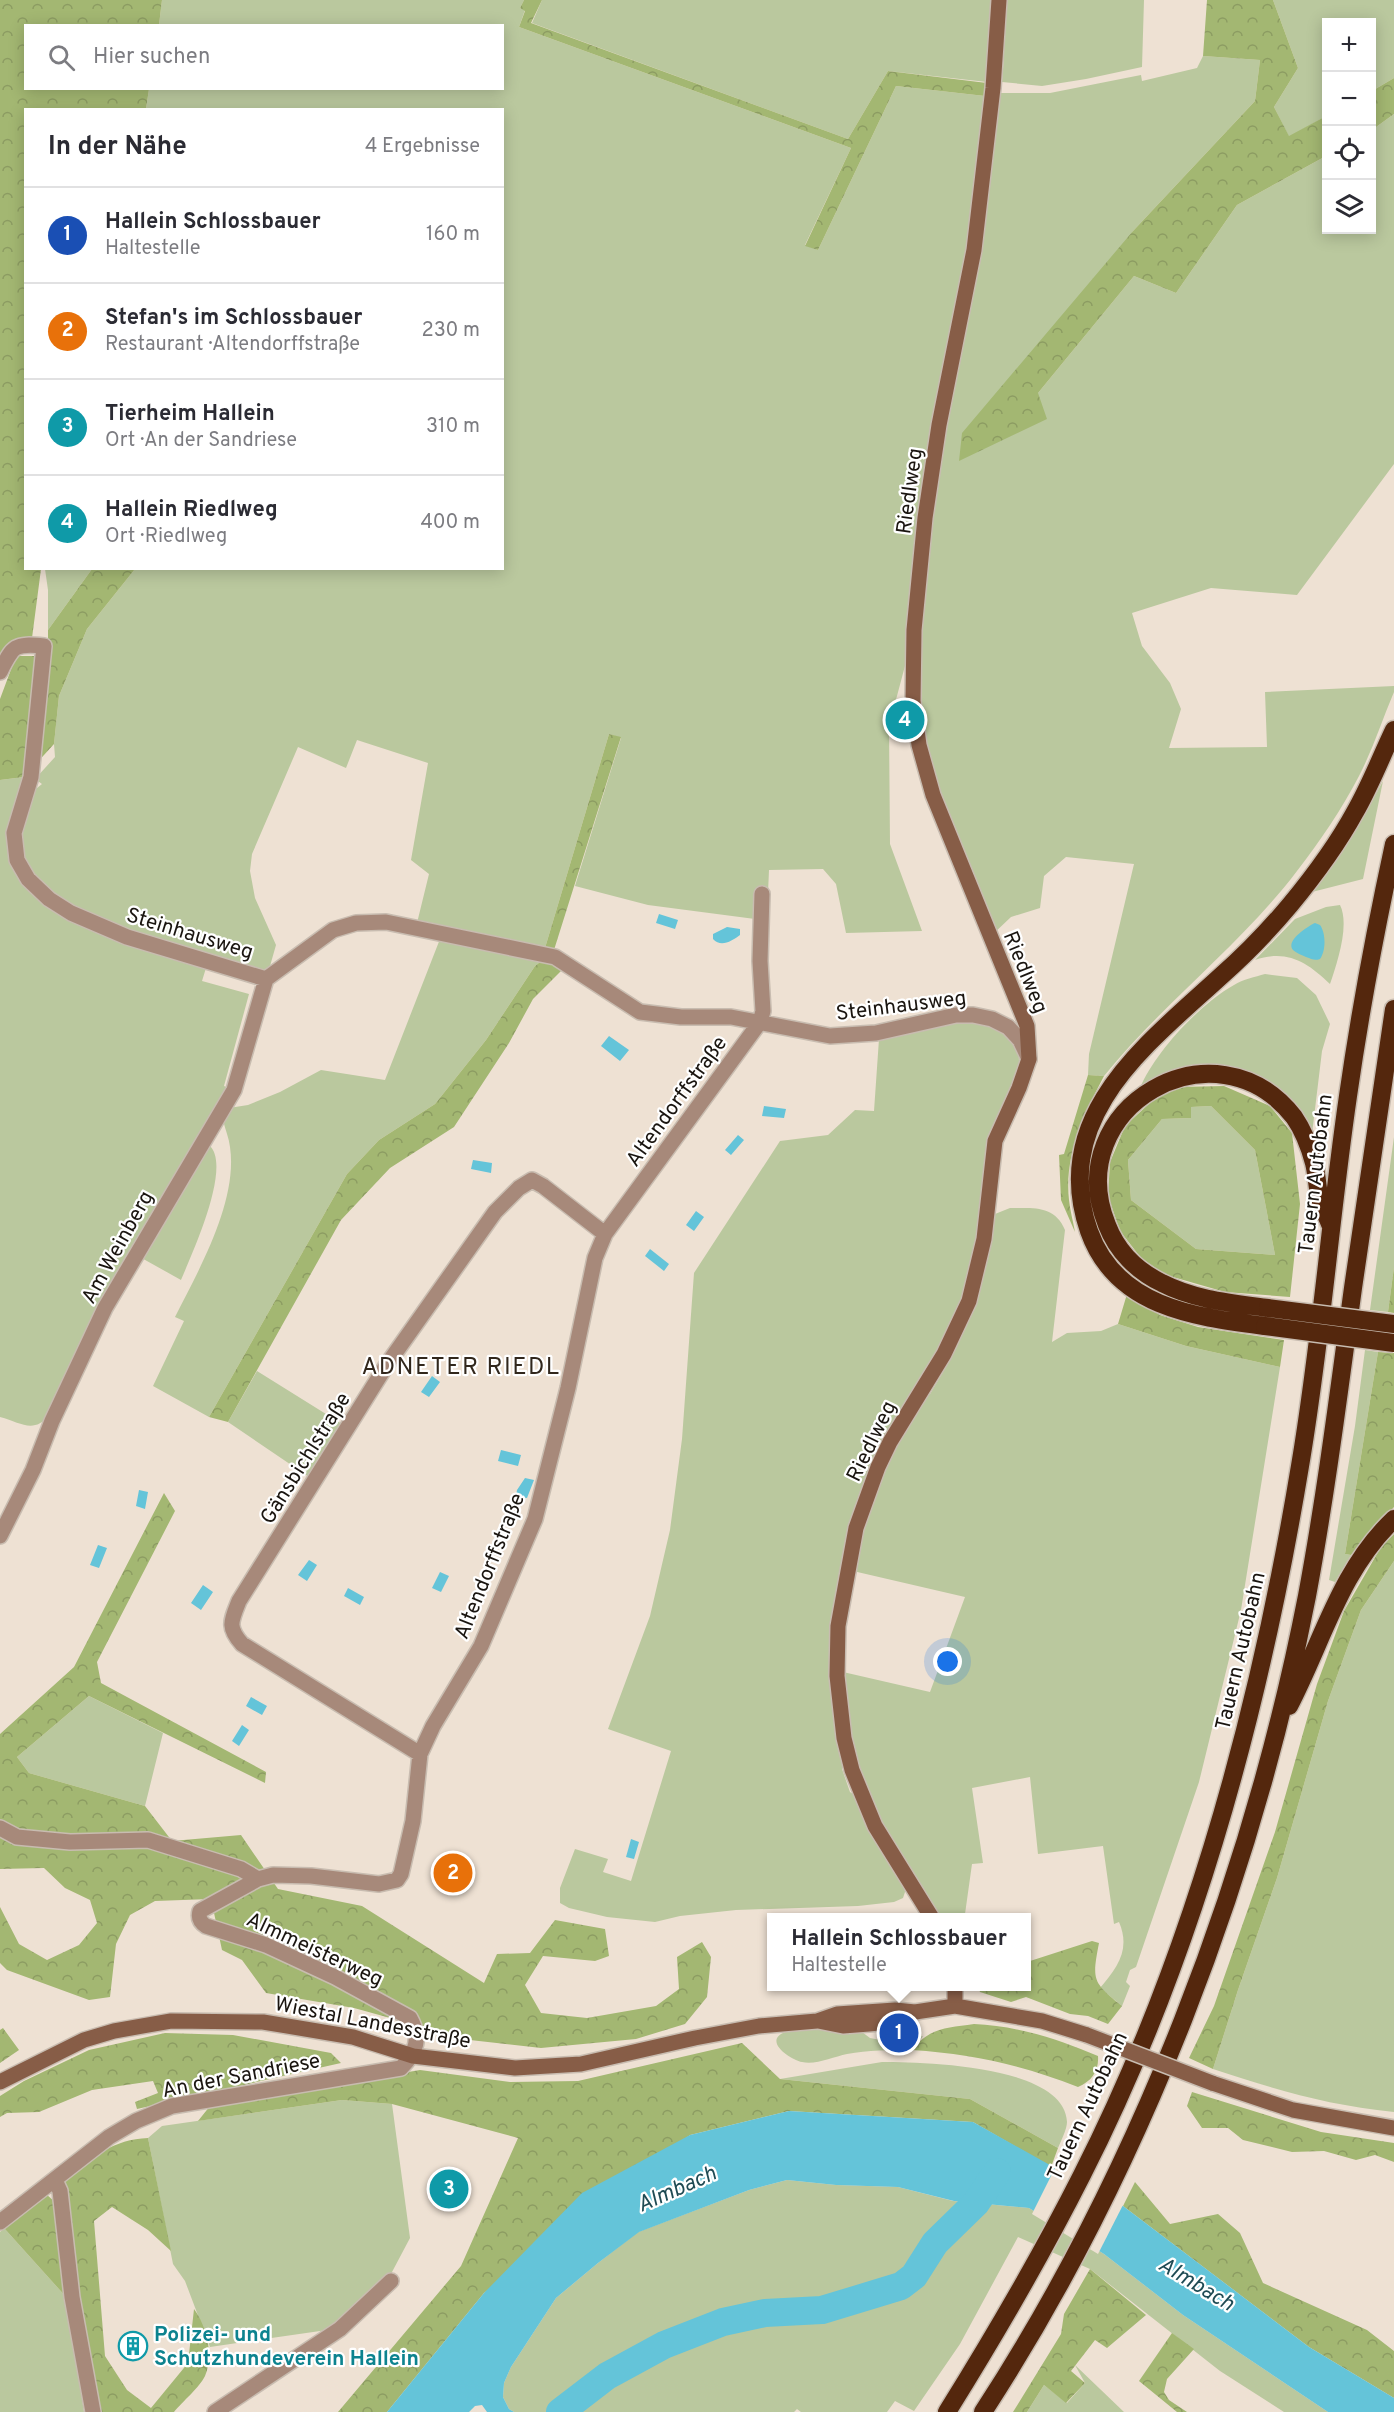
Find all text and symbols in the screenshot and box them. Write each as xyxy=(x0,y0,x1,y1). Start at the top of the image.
map controls xyxy=(1322,18,1376,234)
button: + xyxy=(1322,18,1376,72)
search box xyxy=(24,24,504,90)
icon: search xyxy=(45,41,78,74)
text: Hier suchen xyxy=(93,44,210,71)
button: − xyxy=(1322,72,1376,126)
button: locate xyxy=(1322,126,1376,180)
text: In der Nähe xyxy=(48,131,187,164)
text: 4 Ergebnisse xyxy=(365,134,480,160)
button: layers xyxy=(1322,180,1376,234)
text: Hallein Schlossbauer xyxy=(105,209,321,236)
text: 1 xyxy=(64,222,72,248)
text: 160 m xyxy=(426,222,480,248)
text: Haltestelle xyxy=(105,236,201,262)
text: Stefan's im Schlossbauer xyxy=(105,305,363,332)
text: 2 xyxy=(61,318,74,344)
text: 230 m xyxy=(421,318,480,344)
text: Restaurant · Altendorffstraße xyxy=(105,332,360,358)
text: Tierheim Hallein xyxy=(105,401,275,428)
text: 3 xyxy=(62,414,74,440)
text: 310 m xyxy=(426,414,480,440)
text: Ort · An der Sandriese xyxy=(105,428,297,454)
street label: Riedlweg xyxy=(891,446,930,536)
text: Hallein Riedlweg xyxy=(105,497,278,524)
text: 4 xyxy=(61,510,74,536)
text: 400 m xyxy=(420,510,480,536)
text: Ort · Riedlweg xyxy=(105,524,227,550)
pin: 4 xyxy=(886,698,924,742)
street label: Steinhausweg xyxy=(123,902,256,967)
street label: Riedlweg xyxy=(996,927,1053,1018)
street label: Steinhausweg xyxy=(834,985,968,1028)
street label: Altendorffstraße xyxy=(621,1031,734,1173)
street label: Tauern Autobahn xyxy=(1293,1092,1340,1256)
street label: Am Weinberg xyxy=(76,1186,161,1309)
district label: ADNETER RIEDL xyxy=(361,1353,561,1383)
street label: Gänsbichlstraße xyxy=(255,1388,358,1530)
street label: Riedlweg xyxy=(841,1397,903,1486)
street label: Altendorffstraße xyxy=(449,1490,532,1644)
street label: Tauern Autobahn xyxy=(1210,1570,1273,1733)
your location xyxy=(933,1647,962,1676)
pin: 2 xyxy=(434,1850,472,1896)
street label: Almmeisterweg xyxy=(242,1907,387,1994)
popup xyxy=(767,1913,1031,1991)
text: Hallein Schlossbauer xyxy=(791,1926,1007,1953)
text: Haltestelle xyxy=(791,1953,887,1979)
street label: Wiestal Landesstraße xyxy=(272,1991,473,2056)
pin: 1 xyxy=(880,2010,918,2056)
street label: Tauern Autobahn xyxy=(1042,2028,1135,2186)
street label: An der Sandriese xyxy=(160,2048,323,2105)
water label: Almbach xyxy=(633,2161,721,2220)
pin: 3 xyxy=(430,2166,468,2212)
water label: Almbach xyxy=(1153,2252,1239,2318)
place label: Polizei- und Schutzhundeverein Hallein xyxy=(154,2322,419,2373)
building icon: Polizei- und Schutzhundeverein Hallein xyxy=(117,2330,149,2362)

